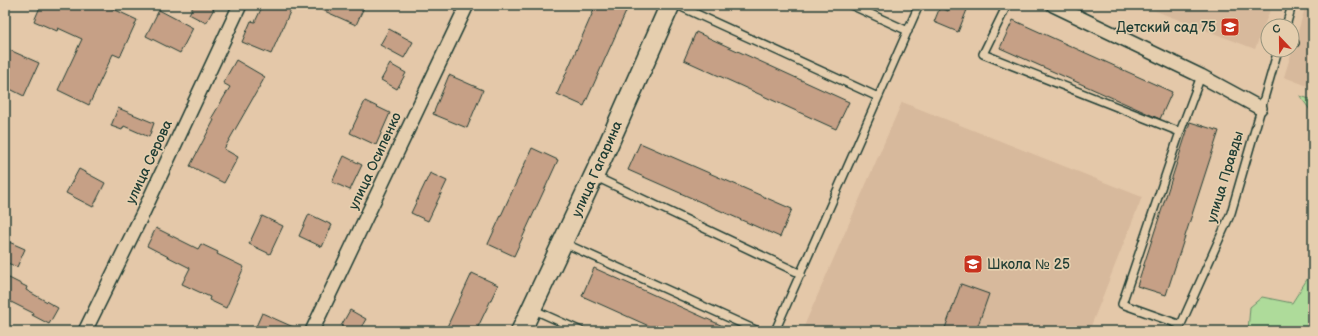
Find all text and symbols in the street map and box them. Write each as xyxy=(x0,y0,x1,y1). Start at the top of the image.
school or university icon: Детский сад 75 xyxy=(1219,16,1241,38)
north arrow xyxy=(1260,18,1300,58)
place label: Детский сад 75 xyxy=(1116,19,1216,36)
text: С xyxy=(1270,22,1283,37)
street label: улица Осипенко xyxy=(345,110,405,212)
street label: улица Серова xyxy=(122,117,176,207)
street label: улица Гагарина xyxy=(568,117,626,220)
street label: улица Правды xyxy=(1203,129,1247,225)
school or university icon: Школа № 25 xyxy=(962,253,984,275)
place label: Школа № 25 xyxy=(987,256,1070,273)

